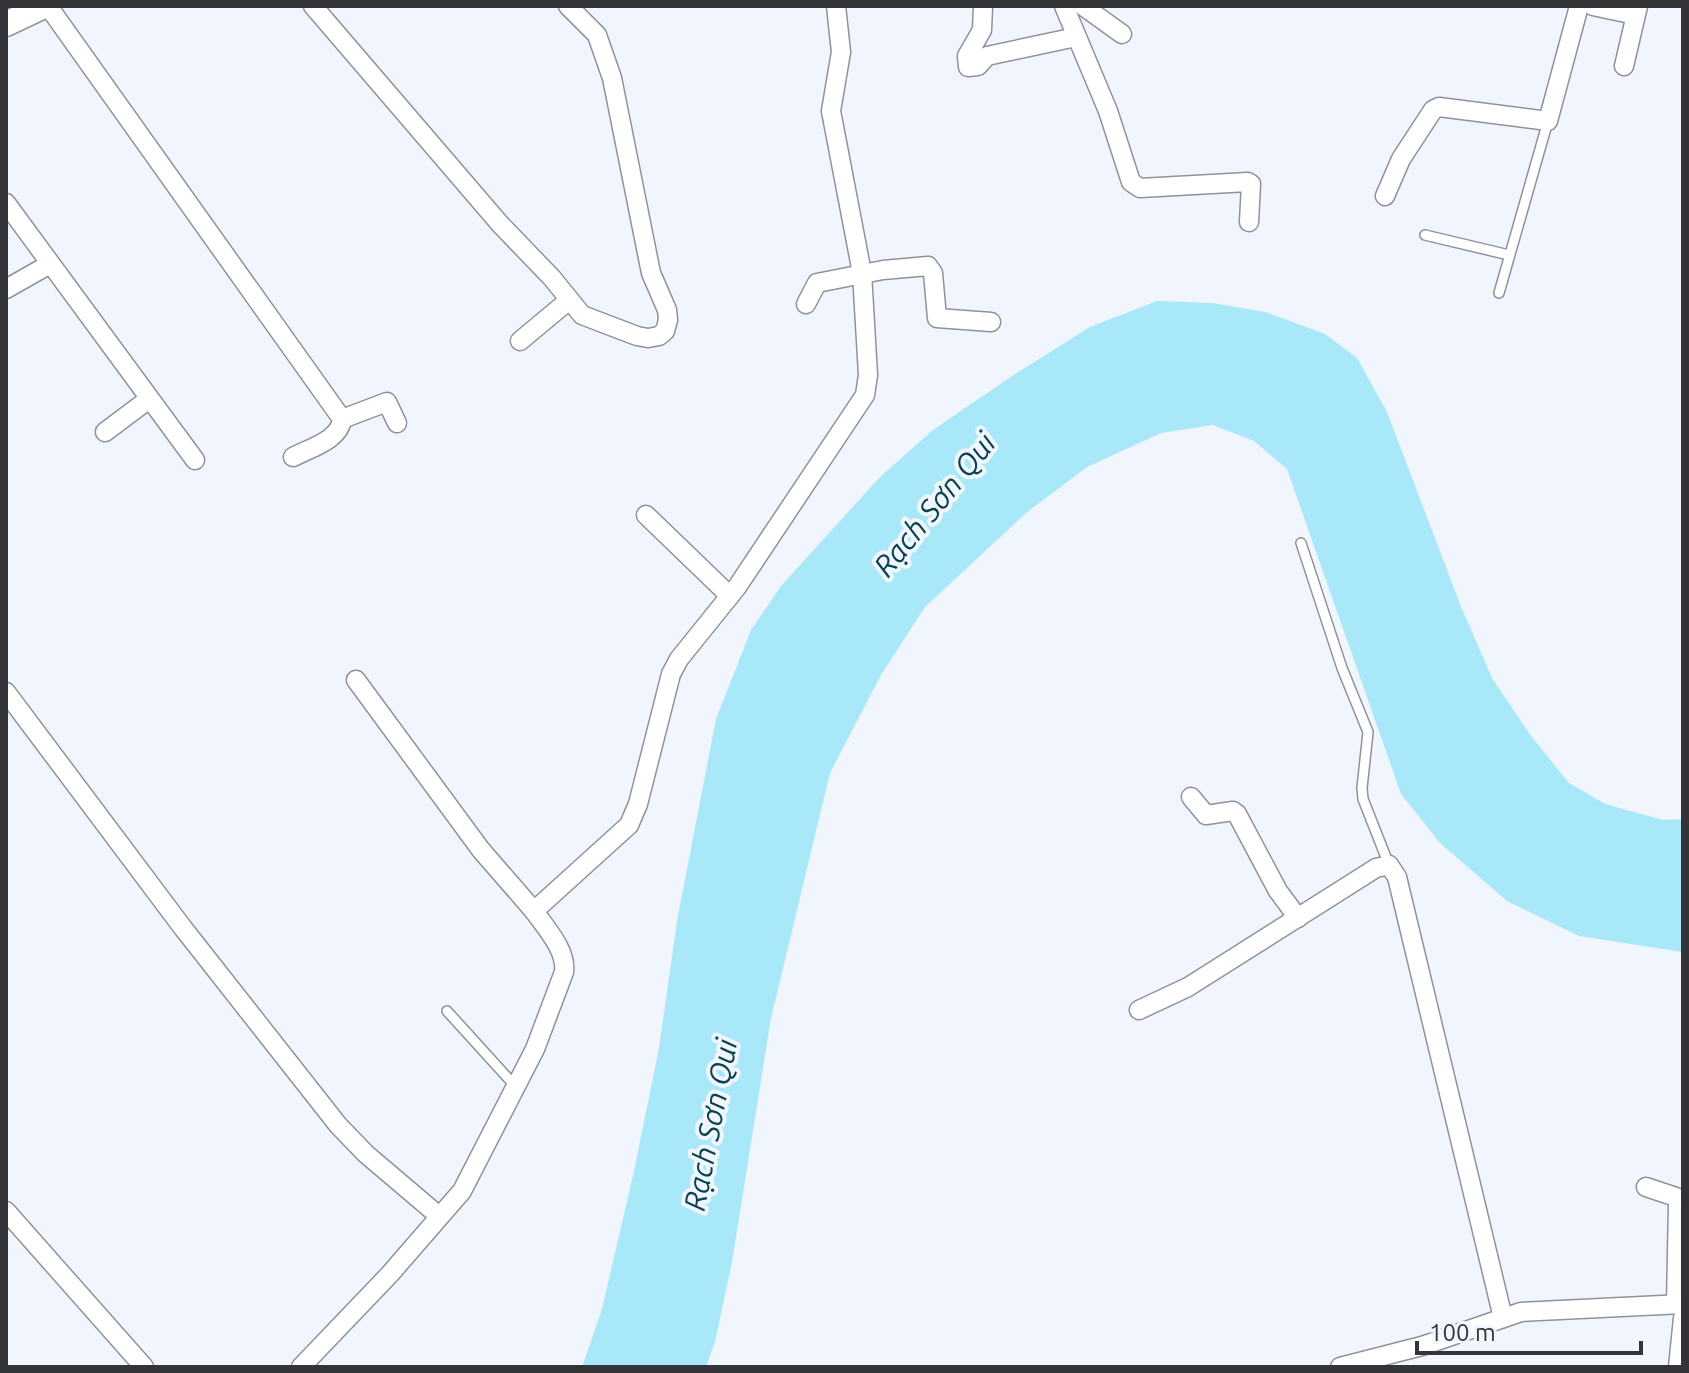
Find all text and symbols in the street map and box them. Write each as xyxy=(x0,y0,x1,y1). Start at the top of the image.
water label: Rạch Sơn Qui xyxy=(866,425,1003,583)
water label: Rạch Sơn Qui xyxy=(677,1035,744,1213)
scale bar xyxy=(1417,1305,1641,1355)
text: 100 m xyxy=(1429,1319,1496,1346)

